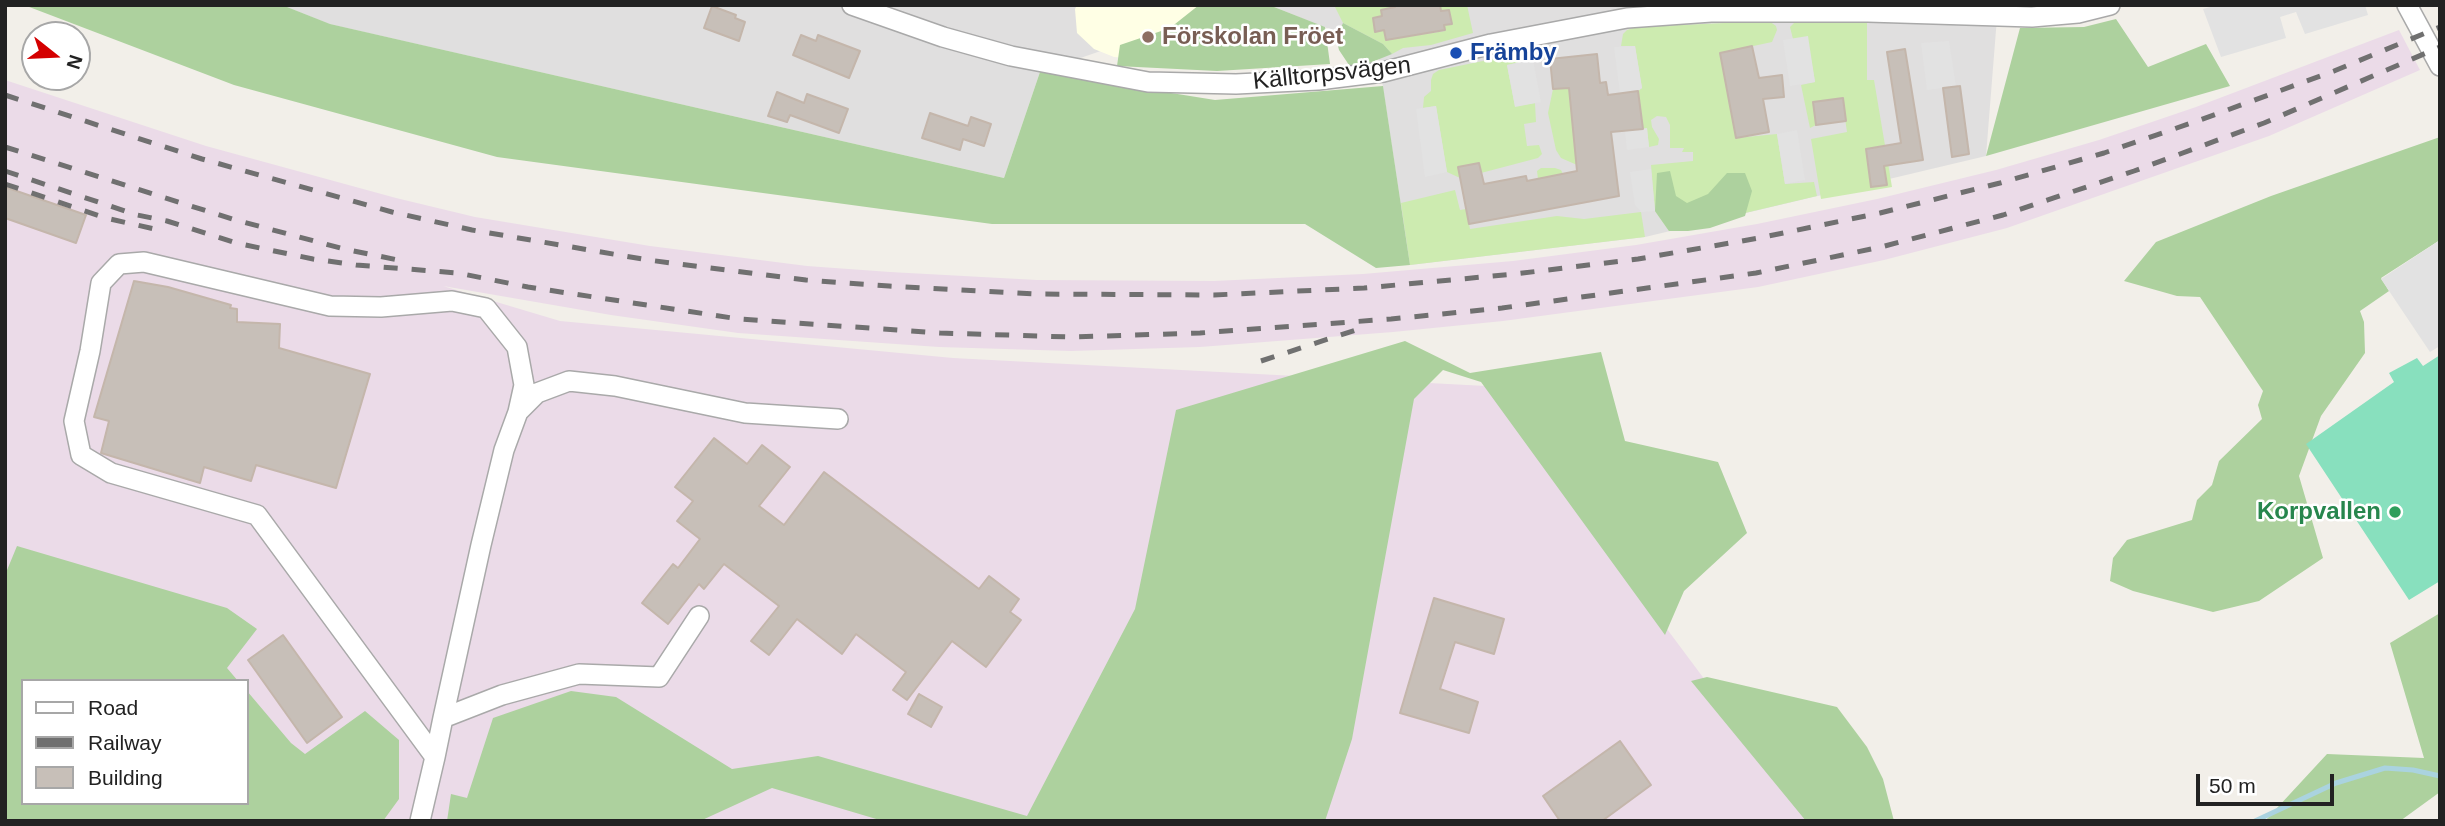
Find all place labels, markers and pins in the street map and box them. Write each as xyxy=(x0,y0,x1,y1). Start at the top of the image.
place label: Förskolan Fröet xyxy=(1162,23,1343,51)
marker: Förskolan Fröet xyxy=(1140,29,1156,45)
place label: Främby xyxy=(1470,39,1557,67)
marker: Främby xyxy=(1448,45,1464,61)
place label: Korpvallen xyxy=(2257,498,2381,526)
marker: Korpvallen xyxy=(2387,504,2403,520)

